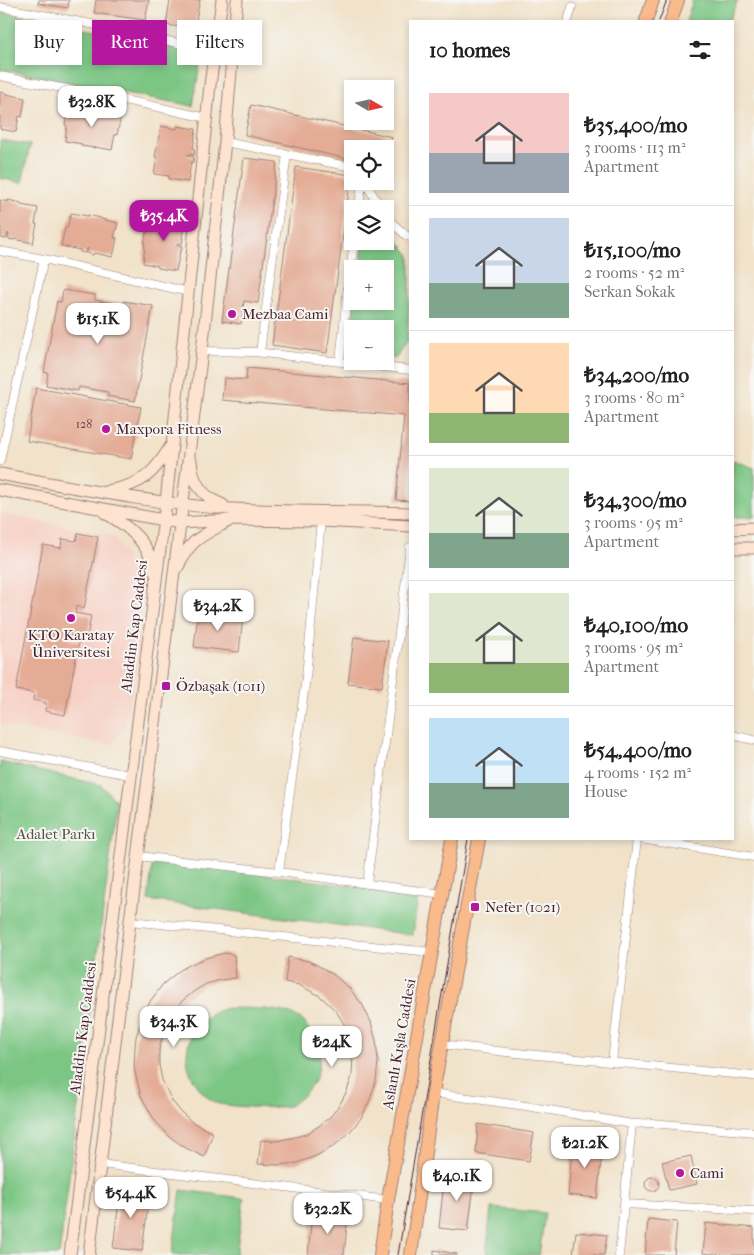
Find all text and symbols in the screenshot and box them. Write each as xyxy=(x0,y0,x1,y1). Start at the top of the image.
chip: Buy xyxy=(15,20,82,65)
chip: Rent xyxy=(92,20,167,65)
chip: Filters xyxy=(177,20,262,65)
icon: filters xyxy=(686,36,714,64)
text: 10 homes xyxy=(429,38,510,62)
north arrow xyxy=(344,80,394,130)
map controls xyxy=(344,80,394,370)
pin: ₺32.8K xyxy=(51,86,133,128)
text: ₺32.8K xyxy=(69,92,115,111)
icon: home xyxy=(469,113,529,173)
text: ₺35,400/mo xyxy=(584,113,687,137)
text: 3 rooms · 113 m² xyxy=(584,138,685,157)
button: locate xyxy=(344,140,394,190)
text: Apartment xyxy=(584,157,659,176)
pin: ₺35.4K xyxy=(123,200,205,242)
button: layers xyxy=(344,200,394,250)
text: ₺35.4K xyxy=(140,206,188,225)
icon: home xyxy=(469,238,529,298)
text: ₺15,100/mo xyxy=(584,238,681,262)
button: + xyxy=(344,260,394,310)
text: 2 rooms · 52 m² xyxy=(584,263,684,282)
text: Serkan Sokak xyxy=(584,282,675,301)
pin: ₺15.1K xyxy=(57,302,139,345)
place label: Mezbaa Cami xyxy=(242,305,329,323)
marker: Mezbaa Cami xyxy=(226,308,238,320)
text: ₺15.1K xyxy=(77,309,119,328)
button: − xyxy=(344,320,394,370)
icon: home xyxy=(469,363,529,423)
text: ₺34,200/mo xyxy=(584,363,689,387)
text: 3 rooms · 80 m² xyxy=(584,388,684,407)
text: Apartment xyxy=(584,407,659,426)
house number: 128 xyxy=(76,417,92,431)
place label: Maxpora Fitness xyxy=(116,420,222,438)
marker: Maxpora Fitness xyxy=(100,423,112,435)
icon: home xyxy=(469,488,529,548)
text: ₺34,300/mo xyxy=(584,488,687,512)
text: 3 rooms · 95 m² xyxy=(584,513,683,532)
text: Apartment xyxy=(584,532,659,551)
street label: Aladdin Kap Caddesi xyxy=(117,558,151,694)
pin: ₺34.2K xyxy=(177,590,259,632)
text: ₺34.2K xyxy=(194,596,242,615)
marker: KTO Karatay Üniversitesi xyxy=(65,612,77,624)
icon: home xyxy=(469,613,529,673)
text: ₺40,100/mo xyxy=(584,613,688,637)
place label: KTO Karatay Üniversitesi xyxy=(27,626,116,661)
text: 3 rooms · 95 m² xyxy=(584,638,683,657)
text: Apartment xyxy=(584,657,659,676)
place label: Özbaşak (1011) xyxy=(176,677,265,695)
marker: Özbaşak (1011) xyxy=(160,680,172,692)
icon: home xyxy=(469,738,529,798)
text: ₺54,400/mo xyxy=(584,738,692,762)
text: 4 rooms · 152 m² xyxy=(584,763,691,782)
text: House xyxy=(584,782,627,801)
park label: Adalet Parkı xyxy=(15,825,96,843)
place label: Nefer (1021) xyxy=(485,898,560,916)
marker: Nefer (1021) xyxy=(469,901,481,913)
street label: Aladdin Kap Caddesi xyxy=(66,960,100,1096)
street label: Aslanlı Kışla Caddesi xyxy=(378,977,419,1112)
pin: ₺34.3K xyxy=(133,1006,215,1048)
text: ₺34.3K xyxy=(151,1012,197,1031)
pin: ₺24K xyxy=(302,1026,362,1068)
text: ₺24K xyxy=(313,1032,351,1051)
pin: ₺21.2K xyxy=(544,1126,626,1169)
text: ₺21.2K xyxy=(562,1133,608,1152)
pin: ₺40.1K xyxy=(416,1160,498,1202)
place label: Cami xyxy=(690,1164,725,1182)
text: ₺40.1K xyxy=(433,1166,481,1185)
marker: Cami xyxy=(674,1167,686,1179)
pin: ₺54.4K xyxy=(90,1176,172,1219)
text: ₺54.4K xyxy=(106,1183,156,1202)
pin: ₺32.2K xyxy=(287,1192,369,1235)
text: ₺32.2K xyxy=(305,1199,351,1218)

